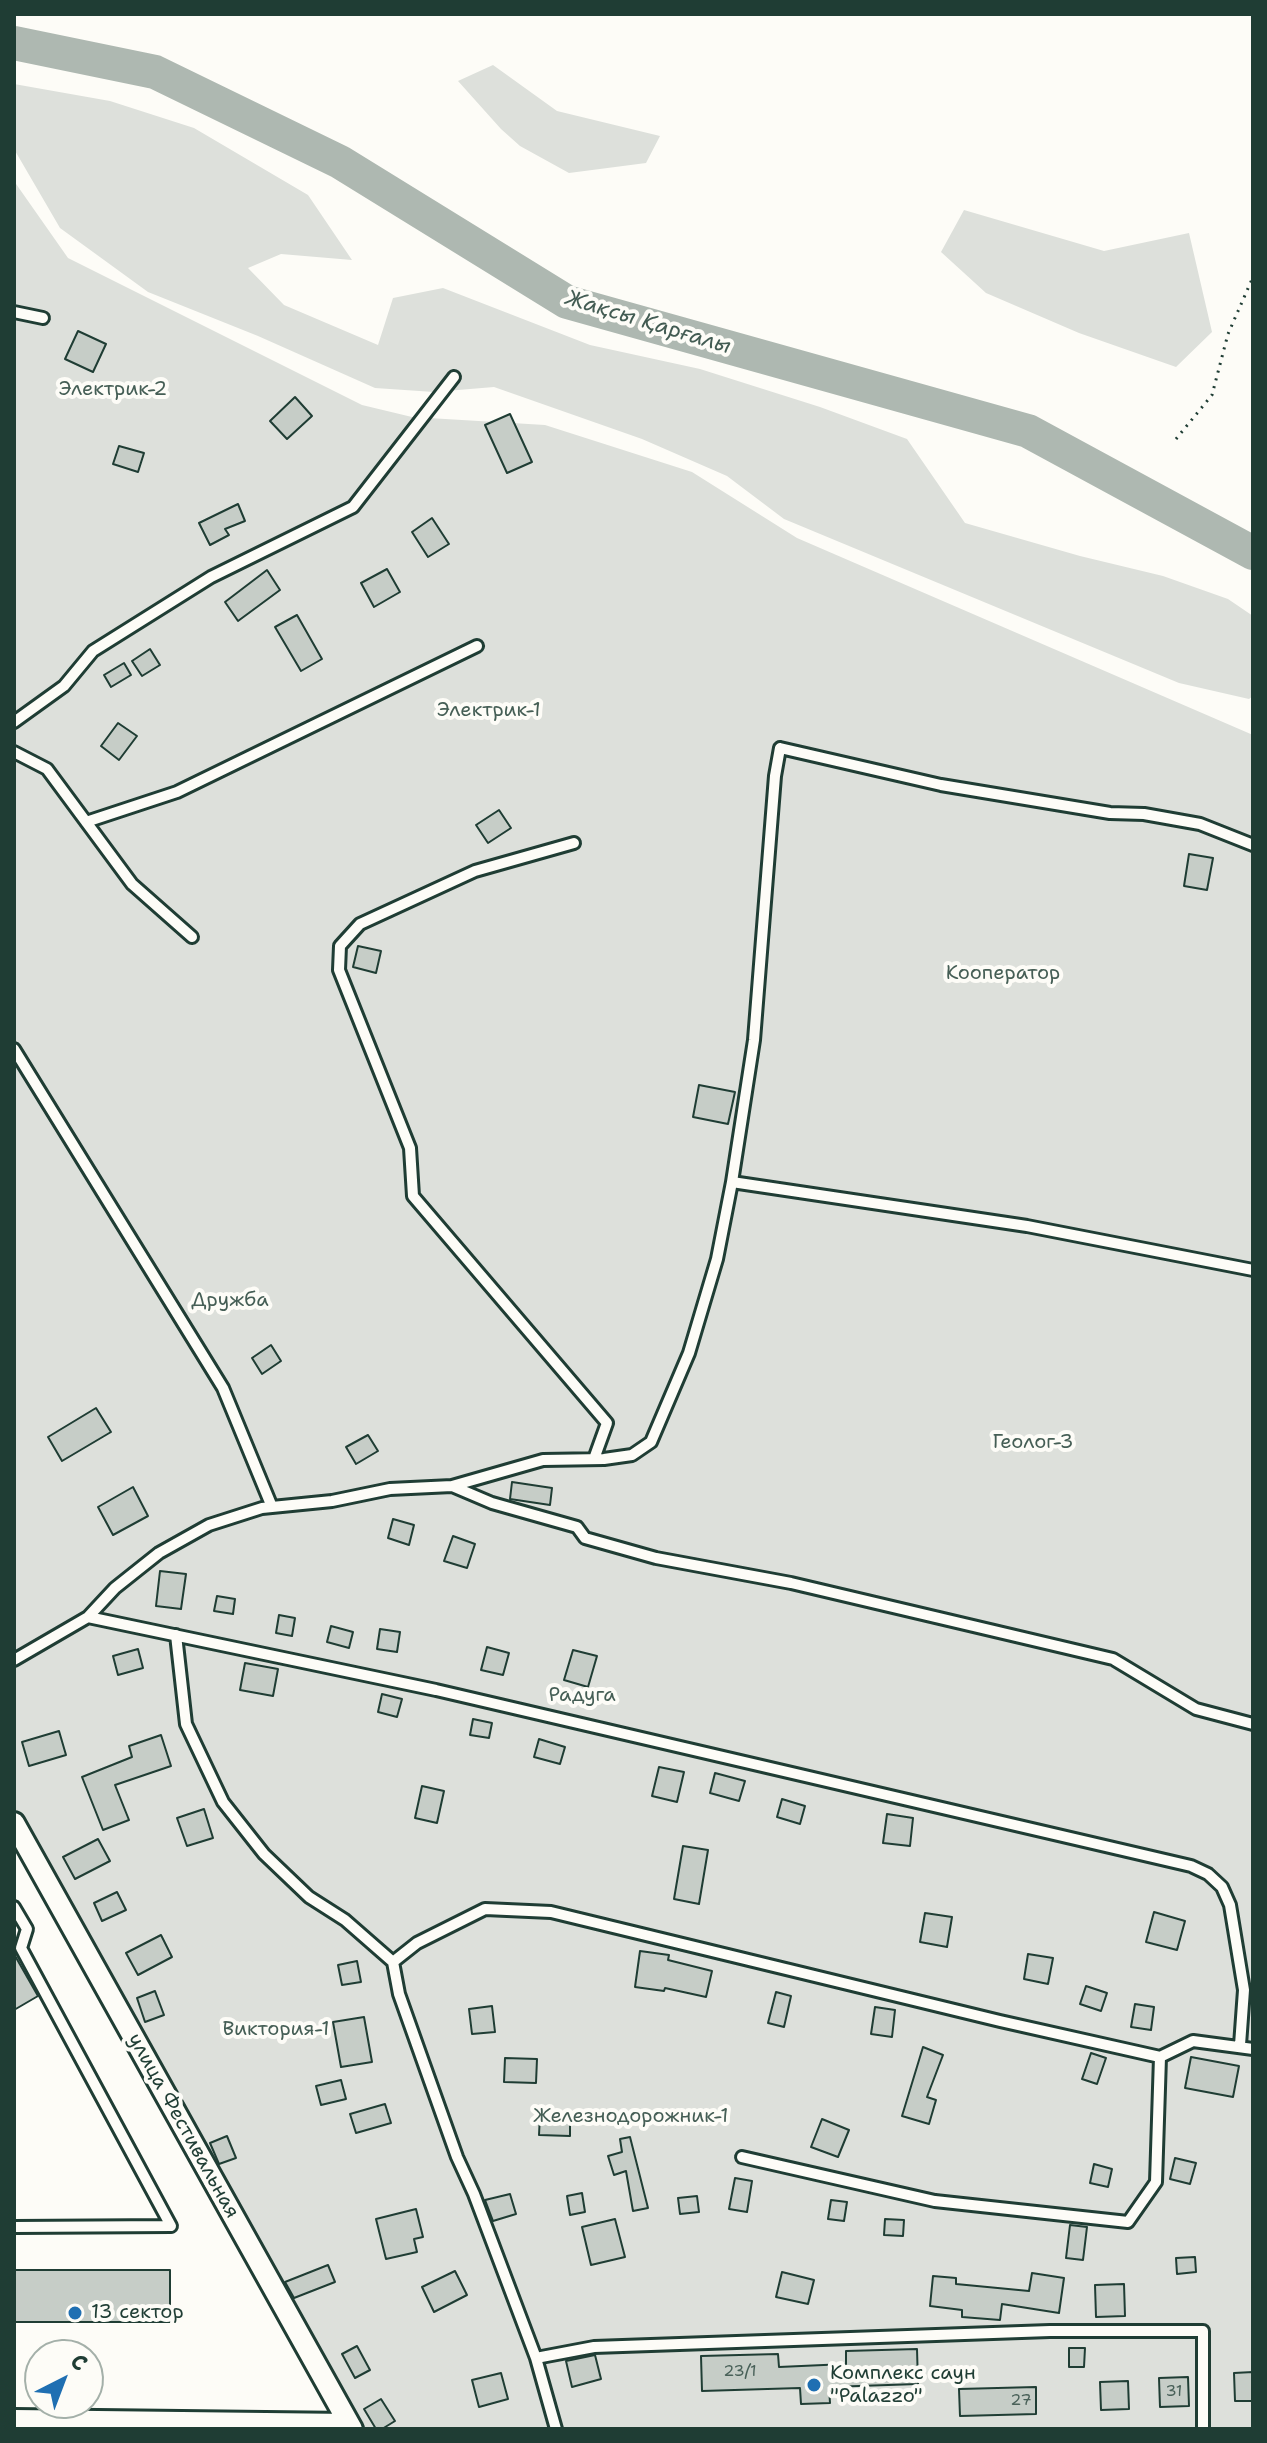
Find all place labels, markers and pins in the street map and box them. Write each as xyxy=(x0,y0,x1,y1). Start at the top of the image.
place label: 13 сектор xyxy=(91,2301,184,2325)
marker: 13 сектор xyxy=(66,2304,84,2322)
place label: Комплекс саун "Palazzo" xyxy=(830,2362,976,2409)
marker: Комплекс саун "Palazzo" xyxy=(805,2376,823,2394)

